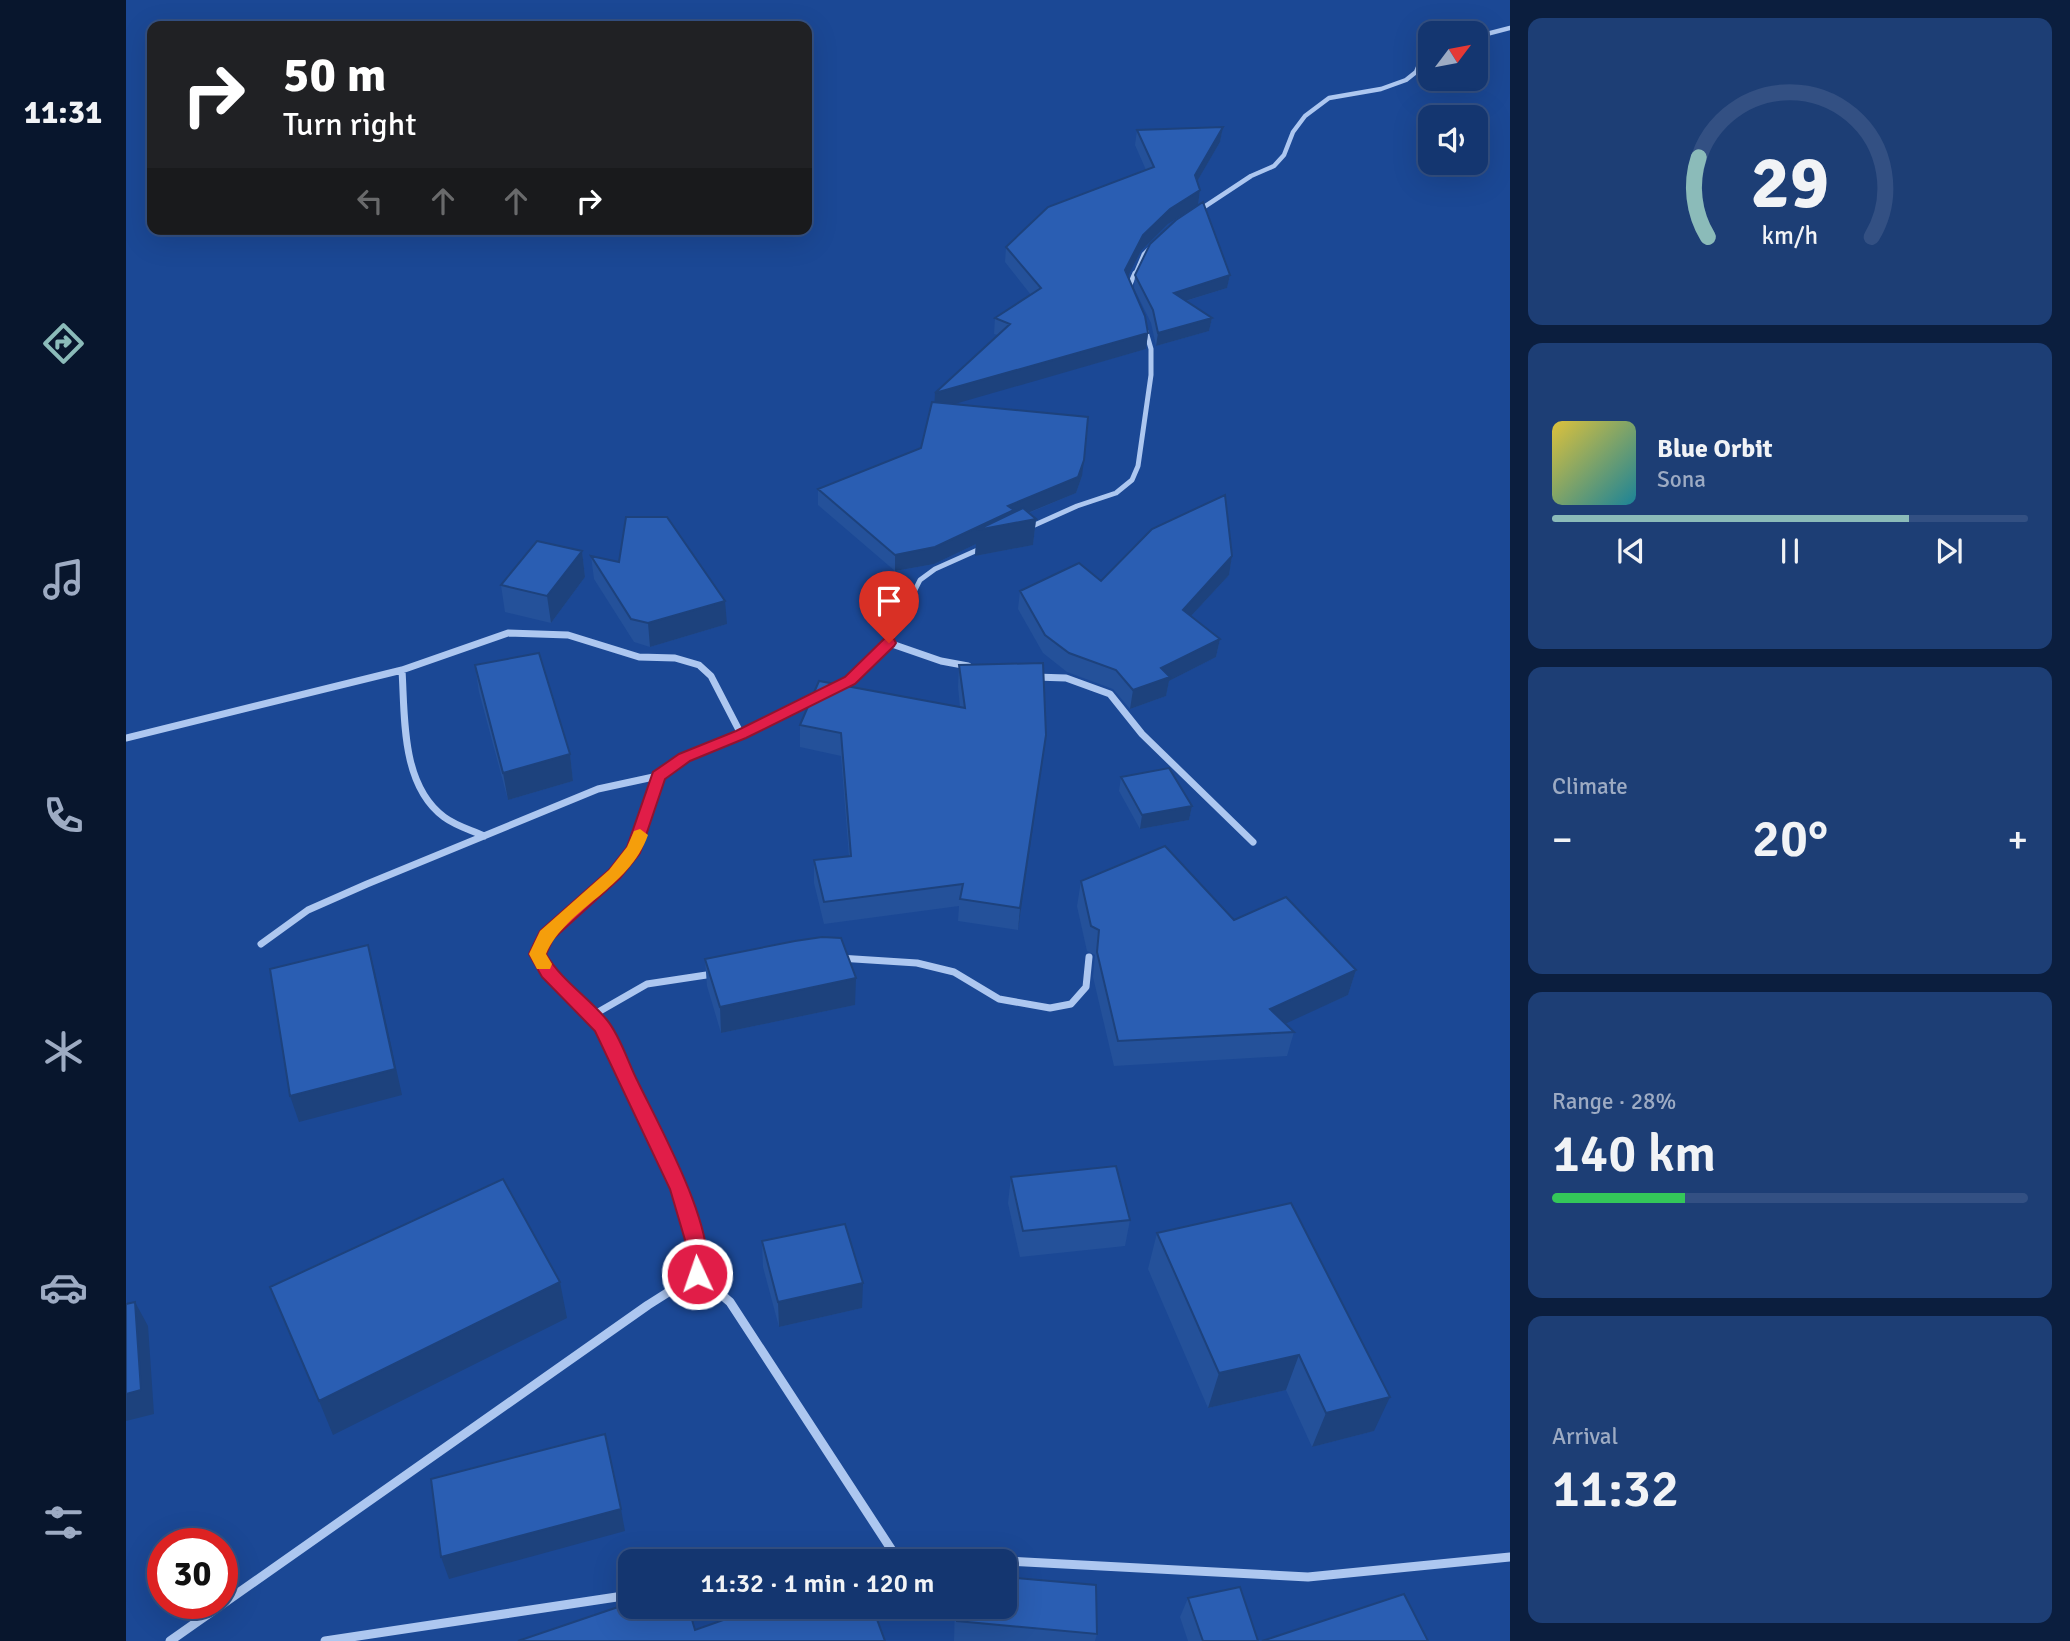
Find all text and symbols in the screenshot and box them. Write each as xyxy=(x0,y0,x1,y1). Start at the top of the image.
north arrow xyxy=(1418,21,1488,91)
map controls xyxy=(1418,21,1488,175)
text: 50 m xyxy=(283,45,386,105)
icon: right xyxy=(168,49,259,140)
text: 11:31 xyxy=(24,93,102,132)
text: Turn right xyxy=(283,105,416,144)
button: sound xyxy=(1418,105,1488,175)
text: 29 xyxy=(1751,140,1829,229)
icon: left xyxy=(351,182,389,220)
icon: ahead xyxy=(424,182,462,220)
icon: ahead xyxy=(497,182,535,220)
icon: right xyxy=(570,182,608,220)
text: km/h xyxy=(1762,220,1818,251)
icon: directions xyxy=(39,319,88,368)
text: Blue Orbit xyxy=(1657,433,1773,465)
text: Sona xyxy=(1657,465,1706,494)
icon: previous xyxy=(1612,532,1650,570)
icon: pause xyxy=(1771,532,1809,570)
icon: next xyxy=(1930,532,1968,570)
icon: music xyxy=(39,555,88,604)
pin xyxy=(859,571,919,643)
icon: arrive xyxy=(870,582,908,620)
text: Climate xyxy=(1552,772,1628,801)
icon: phone xyxy=(39,791,88,840)
text: 20° xyxy=(1752,807,1828,871)
text: − xyxy=(1552,816,1573,863)
text: + xyxy=(2007,816,2028,863)
icon: climate xyxy=(39,1027,88,1076)
text: Range · 28% xyxy=(1552,1087,1676,1116)
text: 140 km xyxy=(1552,1122,1716,1186)
position arrow xyxy=(660,1237,734,1311)
icon: car xyxy=(39,1263,88,1312)
text: Arrival xyxy=(1552,1422,1618,1451)
text: 11:32 xyxy=(1552,1457,1679,1521)
icon: filters xyxy=(39,1498,88,1547)
speed limit sign: 30 xyxy=(147,1528,238,1619)
text: 11:32 · 1 min · 120 m xyxy=(701,1568,934,1600)

